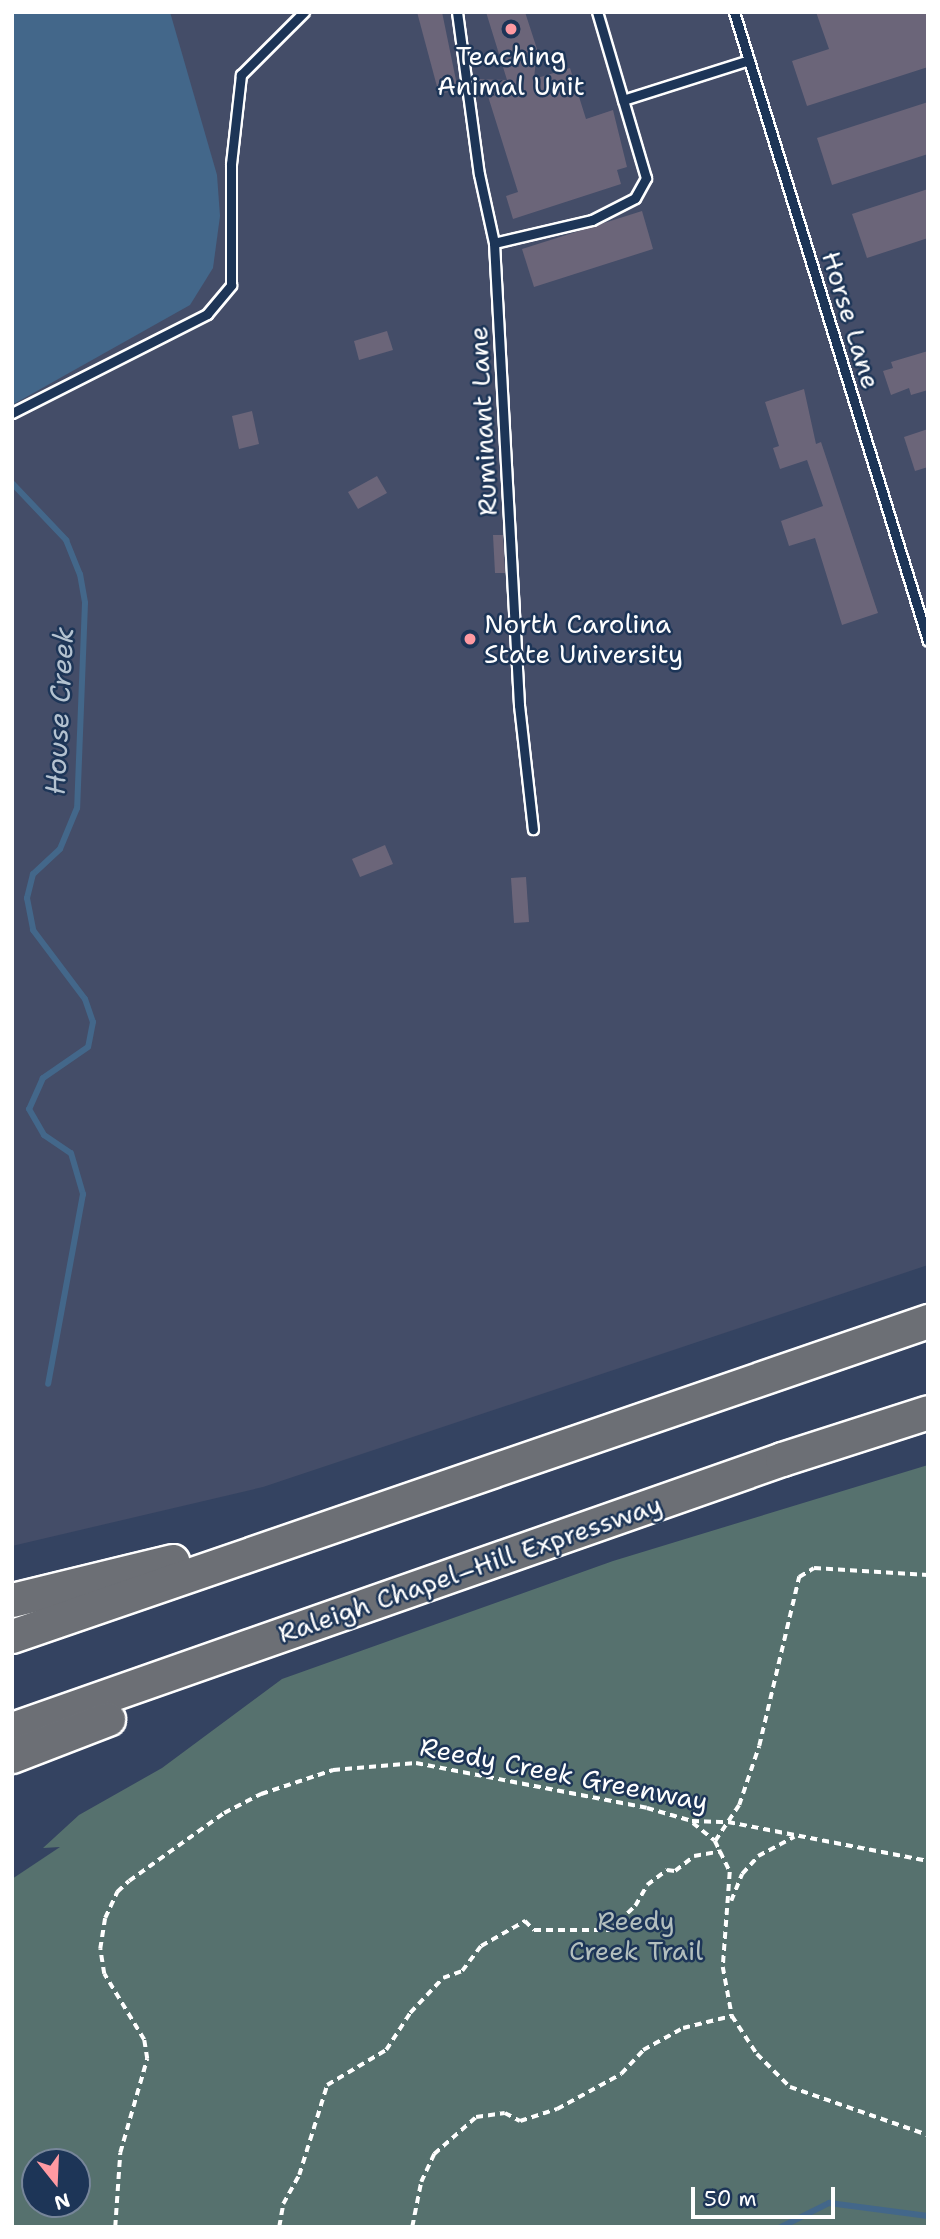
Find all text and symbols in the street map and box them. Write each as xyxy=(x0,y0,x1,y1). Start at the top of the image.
marker: Teaching Animal Unit xyxy=(503,21,519,37)
place label: Teaching Animal Unit xyxy=(437,40,585,102)
street label: Horse Lane xyxy=(815,247,887,393)
street label: Ruminant Lane xyxy=(462,325,504,517)
place label: North Carolina State University xyxy=(484,608,683,670)
water label: House Creek xyxy=(38,626,80,796)
marker: North Carolina State University xyxy=(462,631,478,647)
street label: Raleigh Chapel–Hill Expressway xyxy=(274,1489,666,1649)
street label: Reedy Creek Greenway xyxy=(417,1731,711,1817)
park label: Reedy Creek Trail xyxy=(569,1905,703,1966)
north arrow xyxy=(21,2148,91,2218)
scale bar xyxy=(695,2172,838,2216)
text: 50 m xyxy=(704,2185,757,2213)
text: N xyxy=(51,2187,73,2216)

